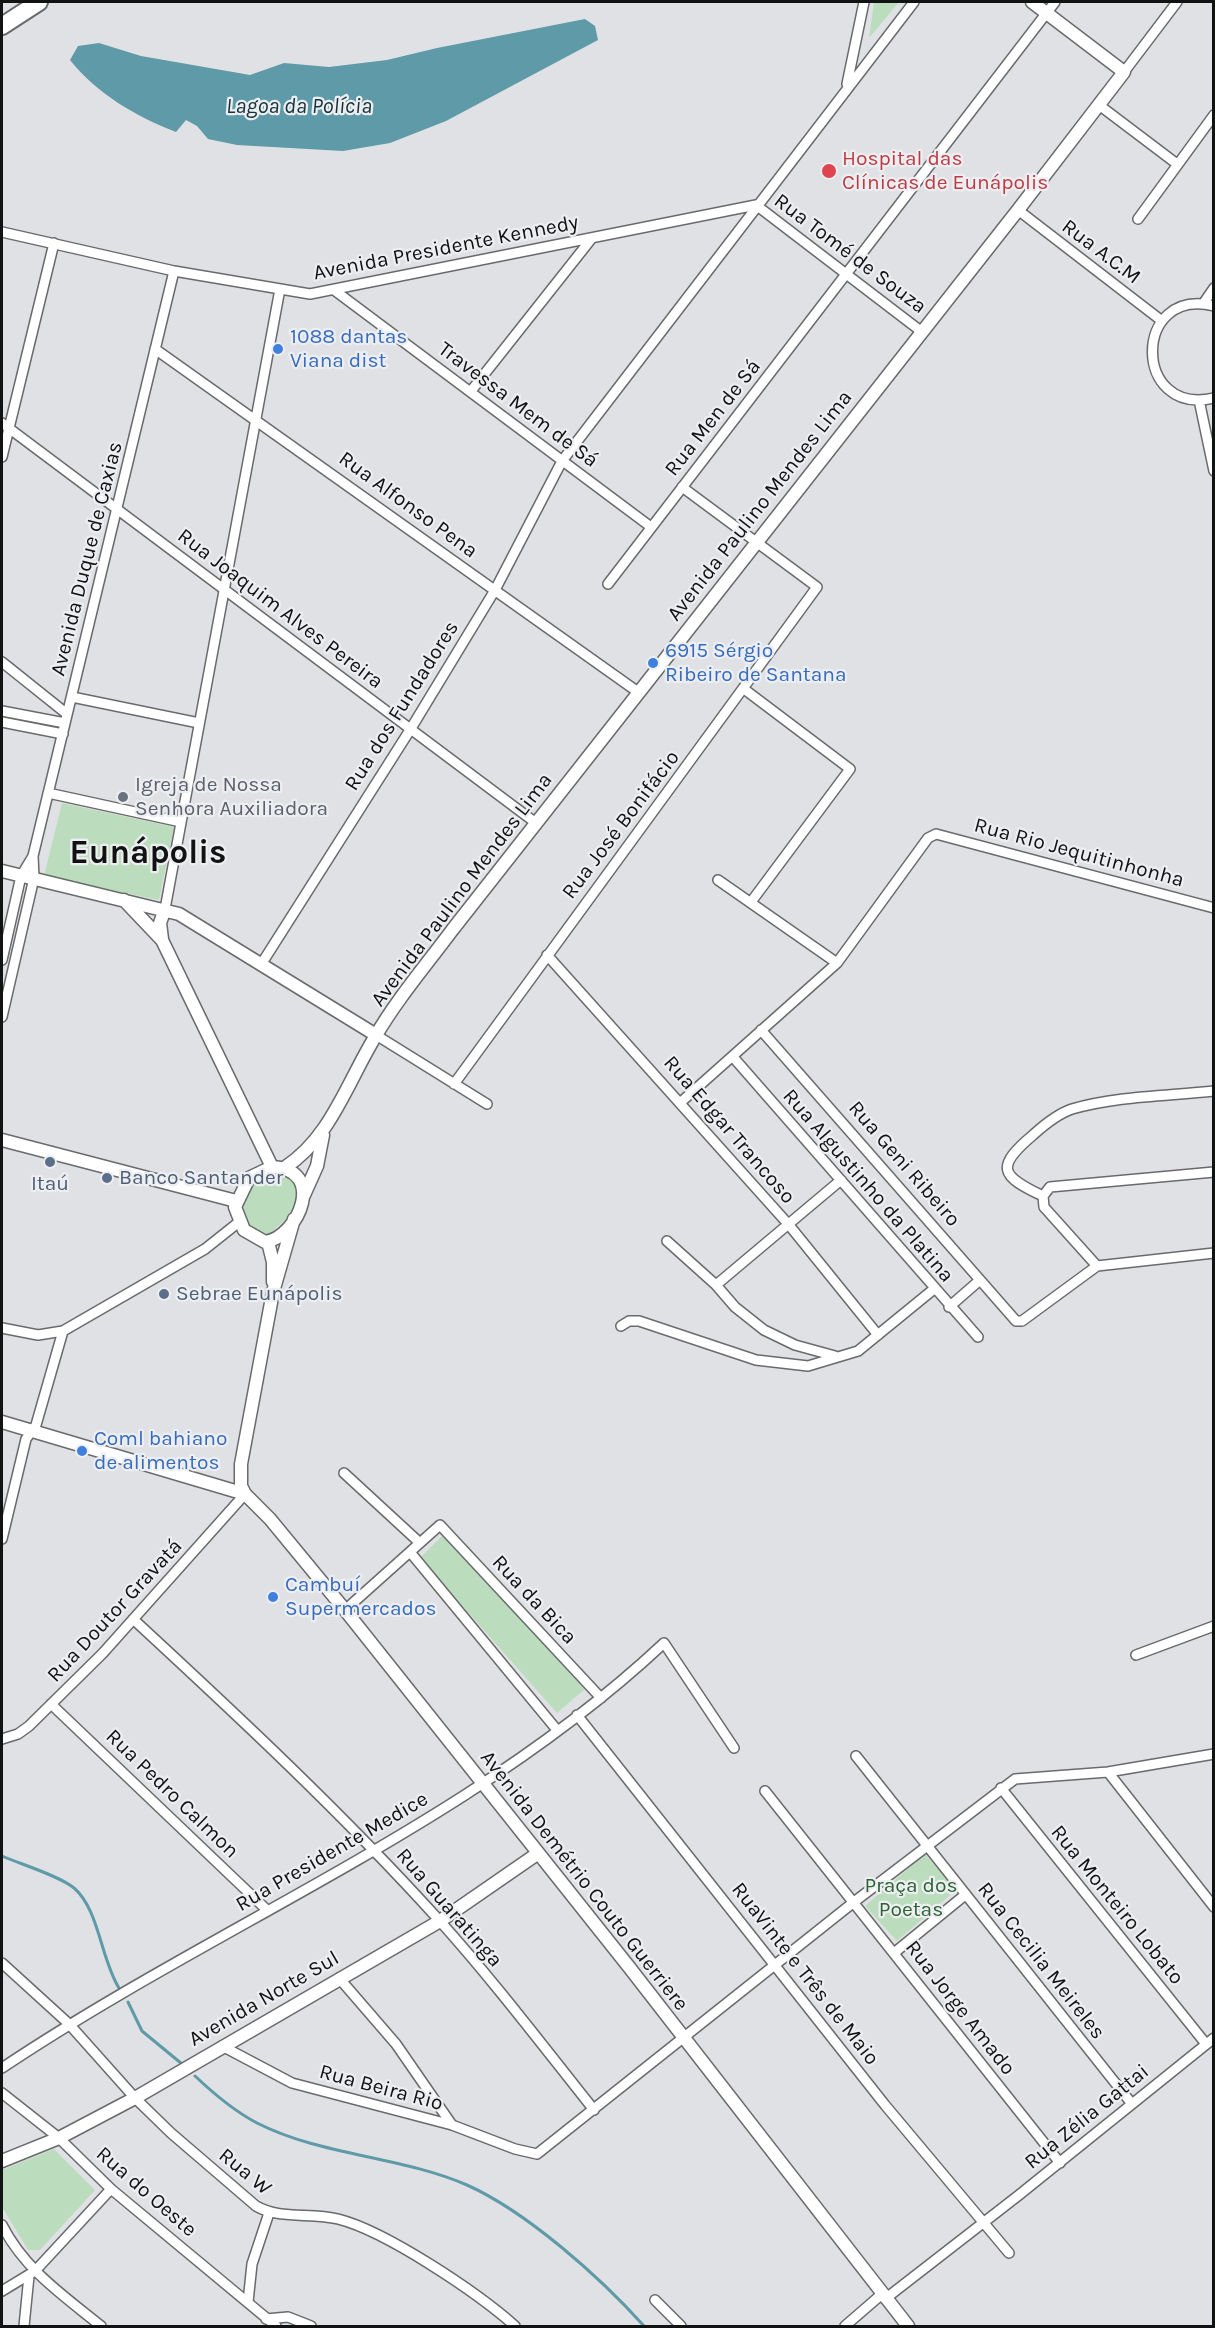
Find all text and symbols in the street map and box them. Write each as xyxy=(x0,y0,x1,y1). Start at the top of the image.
water label: Lagoa da Polícia xyxy=(226,94,372,120)
place label: Hospital das Clínicas de Eunápolis xyxy=(842,146,1048,196)
marker: Hospital das Clínicas de Eunápolis xyxy=(820,162,838,180)
street label: Rua Tomé de Souza xyxy=(769,188,931,320)
street label: Avenida Presidente Kennedy xyxy=(311,210,581,286)
street label: Rua A.C.M xyxy=(1057,214,1145,290)
place label: 1088 dantas Viana dist xyxy=(290,324,407,374)
street label: Travessa Mem de Sá xyxy=(433,337,603,473)
marker: 1088 dantas Viana dist xyxy=(271,342,285,356)
street label: Rua Men de Sá xyxy=(660,355,766,481)
street label: Avenida Paulino Mendes Lima xyxy=(662,386,858,626)
street label: Avenida Duque de Caxias xyxy=(46,439,128,679)
street label: Rua Alfonso Pena xyxy=(334,446,482,564)
street label: Rua Joaquim Alves Pereira xyxy=(172,523,388,695)
street label: Rua dos Fundadores xyxy=(340,617,464,795)
place label: 6915 Sérgio Ribeiro de Santana xyxy=(665,638,846,688)
marker: 6915 Sérgio Ribeiro de Santana xyxy=(646,656,660,670)
street label: Rua José Bonifácio xyxy=(557,746,685,904)
street label: Avenida Paulino Mendes Lima xyxy=(366,768,558,1012)
place label: Igreja de Nossa Senhora Auxiliadora xyxy=(135,772,328,822)
marker: Igreja de Nossa Senhora Auxiliadora xyxy=(116,790,130,804)
street label: Rua Rio Jequitinhonha xyxy=(971,813,1187,893)
district label: Eunápolis xyxy=(70,834,226,874)
street label: Rua Edgar Trancoso xyxy=(658,1051,800,1209)
street label: Rua Algustinho da Platina xyxy=(777,1084,959,1288)
street label: Rua Geni Ribeiro xyxy=(843,1096,965,1232)
marker: Itaú xyxy=(43,1155,57,1169)
place label: Banco Santander xyxy=(119,1165,283,1191)
place label: Itaú xyxy=(31,1171,69,1197)
marker: Banco Santander xyxy=(100,1171,114,1185)
place label: Sebrae Eunápolis xyxy=(176,1281,343,1307)
marker: Sebrae Eunápolis xyxy=(157,1287,171,1301)
place label: Coml bahiano de alimentos xyxy=(94,1426,228,1476)
marker: Coml bahiano de alimentos xyxy=(75,1444,89,1458)
street label: Rua Doutor Gravatá xyxy=(42,1534,188,1688)
street label: Rua da Bica xyxy=(486,1550,582,1650)
place label: Cambuí Supermercados xyxy=(285,1572,436,1622)
marker: Cambuí Supermercados xyxy=(266,1590,280,1604)
street label: Rua Pedro Calmon xyxy=(100,1724,244,1864)
street label: Avenida Demétrio Couto Guerriere xyxy=(475,1746,693,2016)
street label: Rua Presidente Medice xyxy=(231,1787,433,1917)
street label: Rua Monteiro Lobato xyxy=(1045,1820,1189,1990)
street label: Rua Guaratinga xyxy=(391,1843,507,1973)
park label: Praça dos Poetas xyxy=(864,1873,958,1923)
street label: RuaVinte e Três de Maio xyxy=(726,1877,884,2071)
street label: Rua Cecilia Meireles xyxy=(972,1877,1110,2045)
street label: Rua Jorge Amado xyxy=(900,1936,1020,2080)
street label: Avenida Norte Sul xyxy=(184,1946,344,2052)
street label: Rua Beira Rio xyxy=(316,2059,446,2117)
street label: Rua Zélia Gattai xyxy=(1020,2059,1154,2175)
street label: Rua do Oeste xyxy=(91,2141,201,2243)
street label: Rua W xyxy=(213,2143,277,2201)

